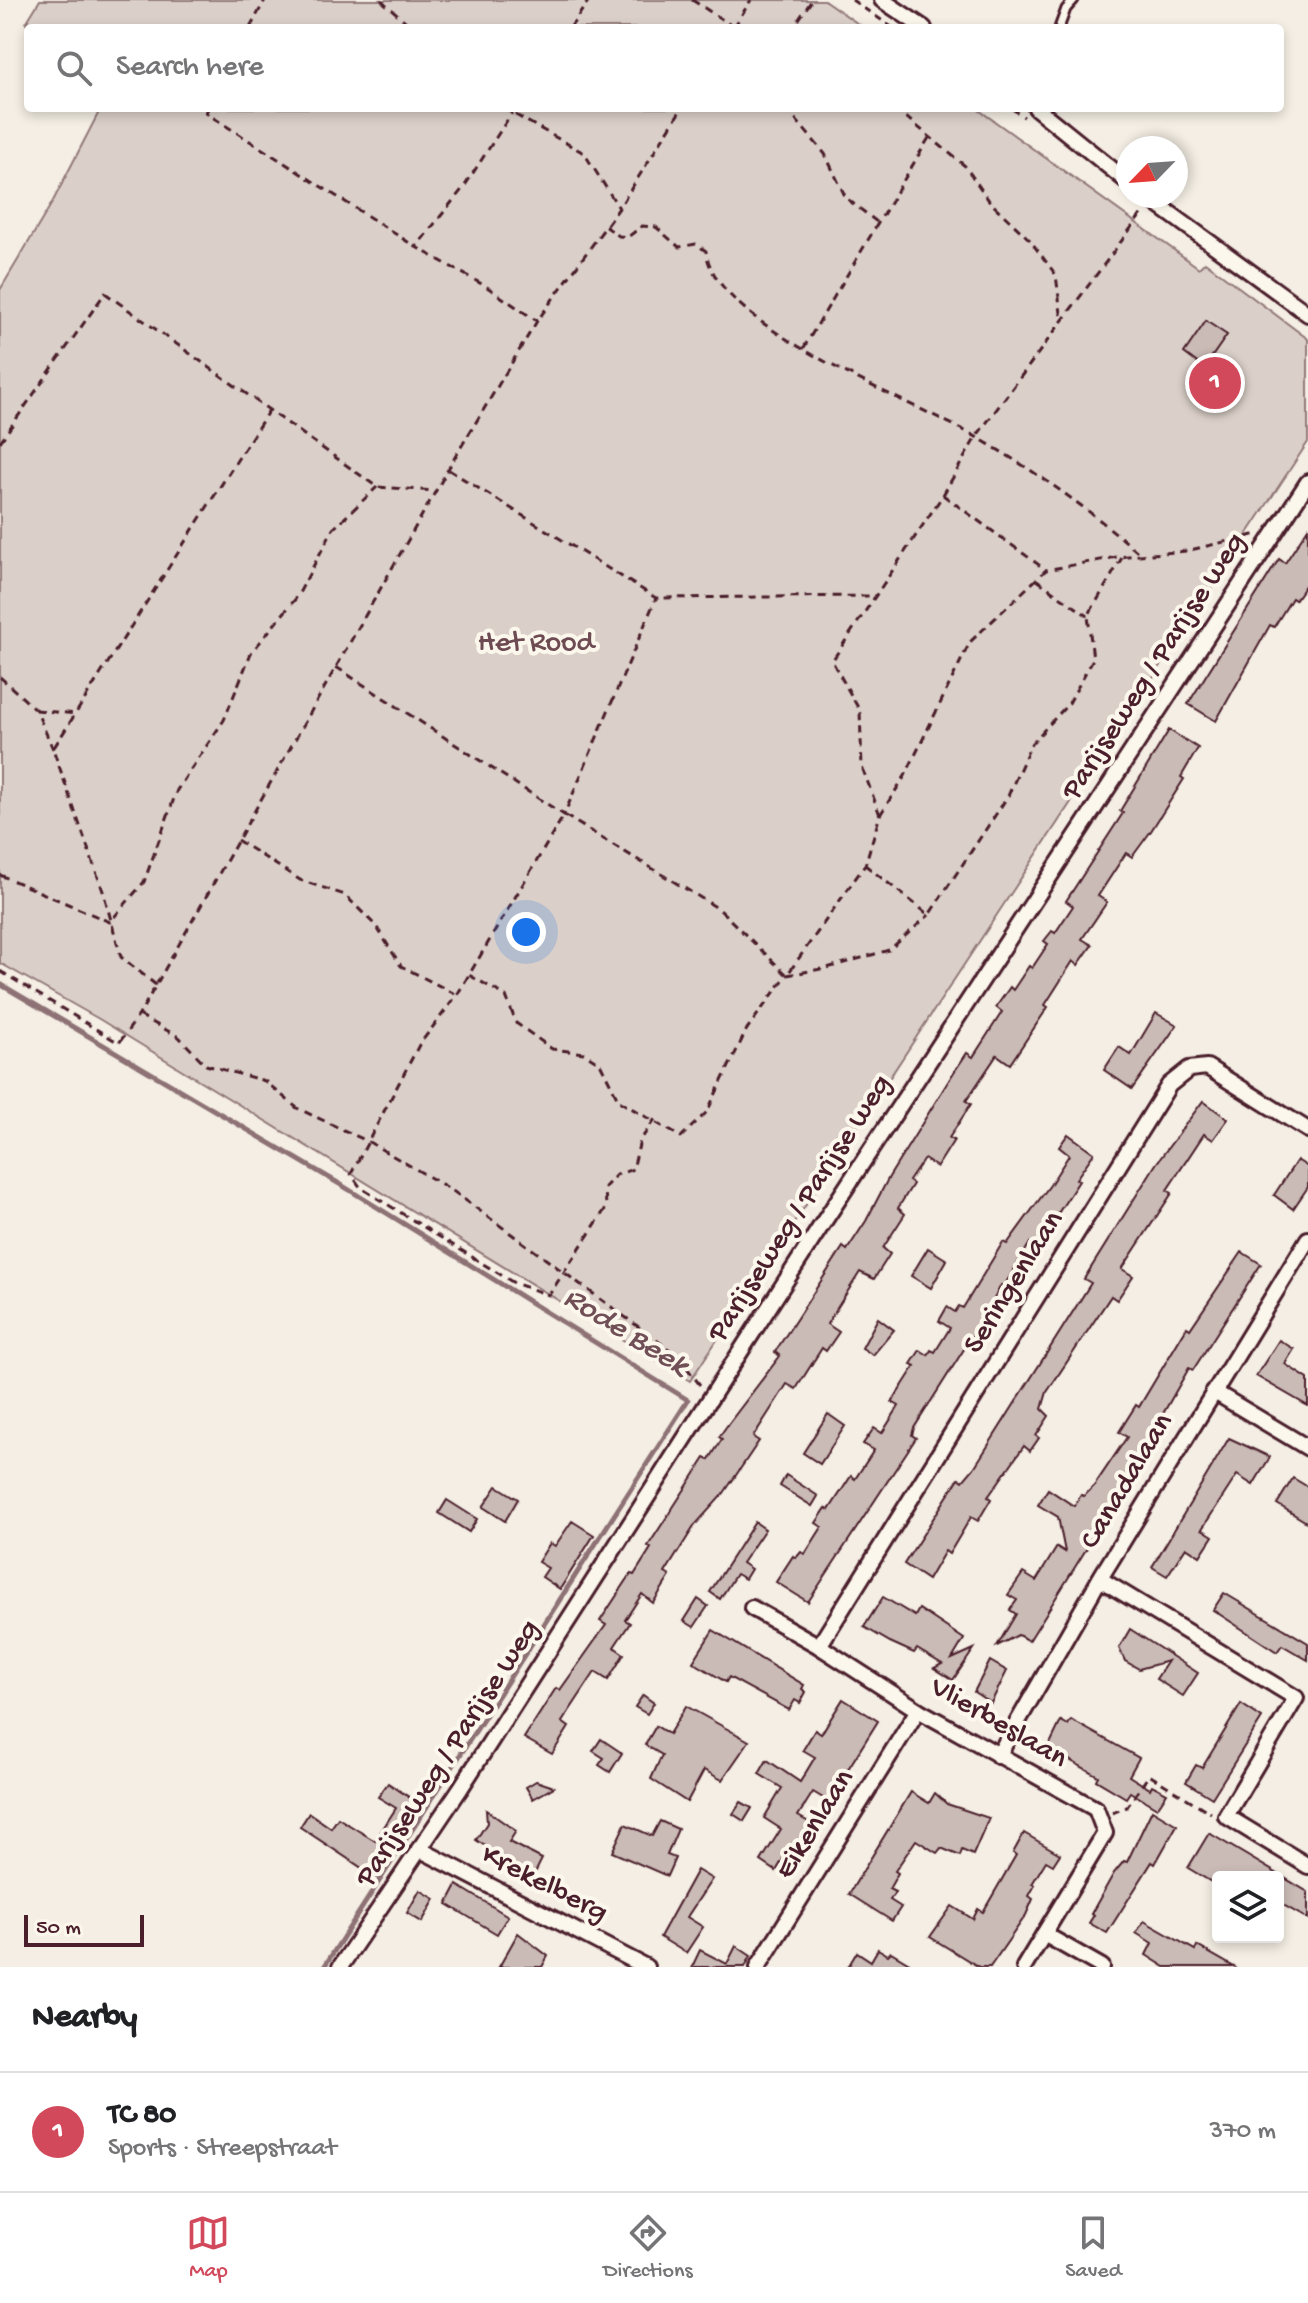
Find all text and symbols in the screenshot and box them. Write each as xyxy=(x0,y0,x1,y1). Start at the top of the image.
search box xyxy=(24,24,1284,112)
icon: search xyxy=(52,46,96,90)
text: Search here xyxy=(116,51,264,86)
north arrow xyxy=(1116,136,1188,208)
pin: 1 xyxy=(1189,353,1241,413)
street label: Parijseweg / Parijse weg xyxy=(1055,527,1254,808)
park label: Het Rood xyxy=(478,627,597,662)
your location xyxy=(506,912,546,952)
street label: Parijseweg / Parijse weg xyxy=(701,1069,900,1350)
street label: Seringenlaan xyxy=(957,1205,1073,1361)
water label: Rode Beek xyxy=(556,1280,697,1388)
street label: Canadalaan xyxy=(1074,1408,1182,1556)
street label: Parijseweg / Parijse weg xyxy=(349,1614,548,1895)
street label: Vlierbeslaan xyxy=(922,1670,1073,1777)
street label: Eikenlaan xyxy=(769,1764,863,1886)
street label: Krekelberg xyxy=(475,1838,613,1932)
map controls xyxy=(1212,1871,1284,1943)
button: layers xyxy=(1212,1871,1284,1943)
scale bar xyxy=(24,1911,144,1947)
text: 50 m xyxy=(36,1916,81,1942)
text: Nearby xyxy=(32,1999,137,2039)
text: TC 80 xyxy=(108,2099,176,2134)
text: 1 xyxy=(53,2117,63,2148)
text: 370 m xyxy=(1210,2117,1276,2148)
text: Sports · Streepstraat xyxy=(108,2134,337,2165)
tab: Map xyxy=(186,2211,230,2285)
tab: Directions xyxy=(603,2211,693,2285)
tab: Saved xyxy=(1065,2211,1122,2285)

